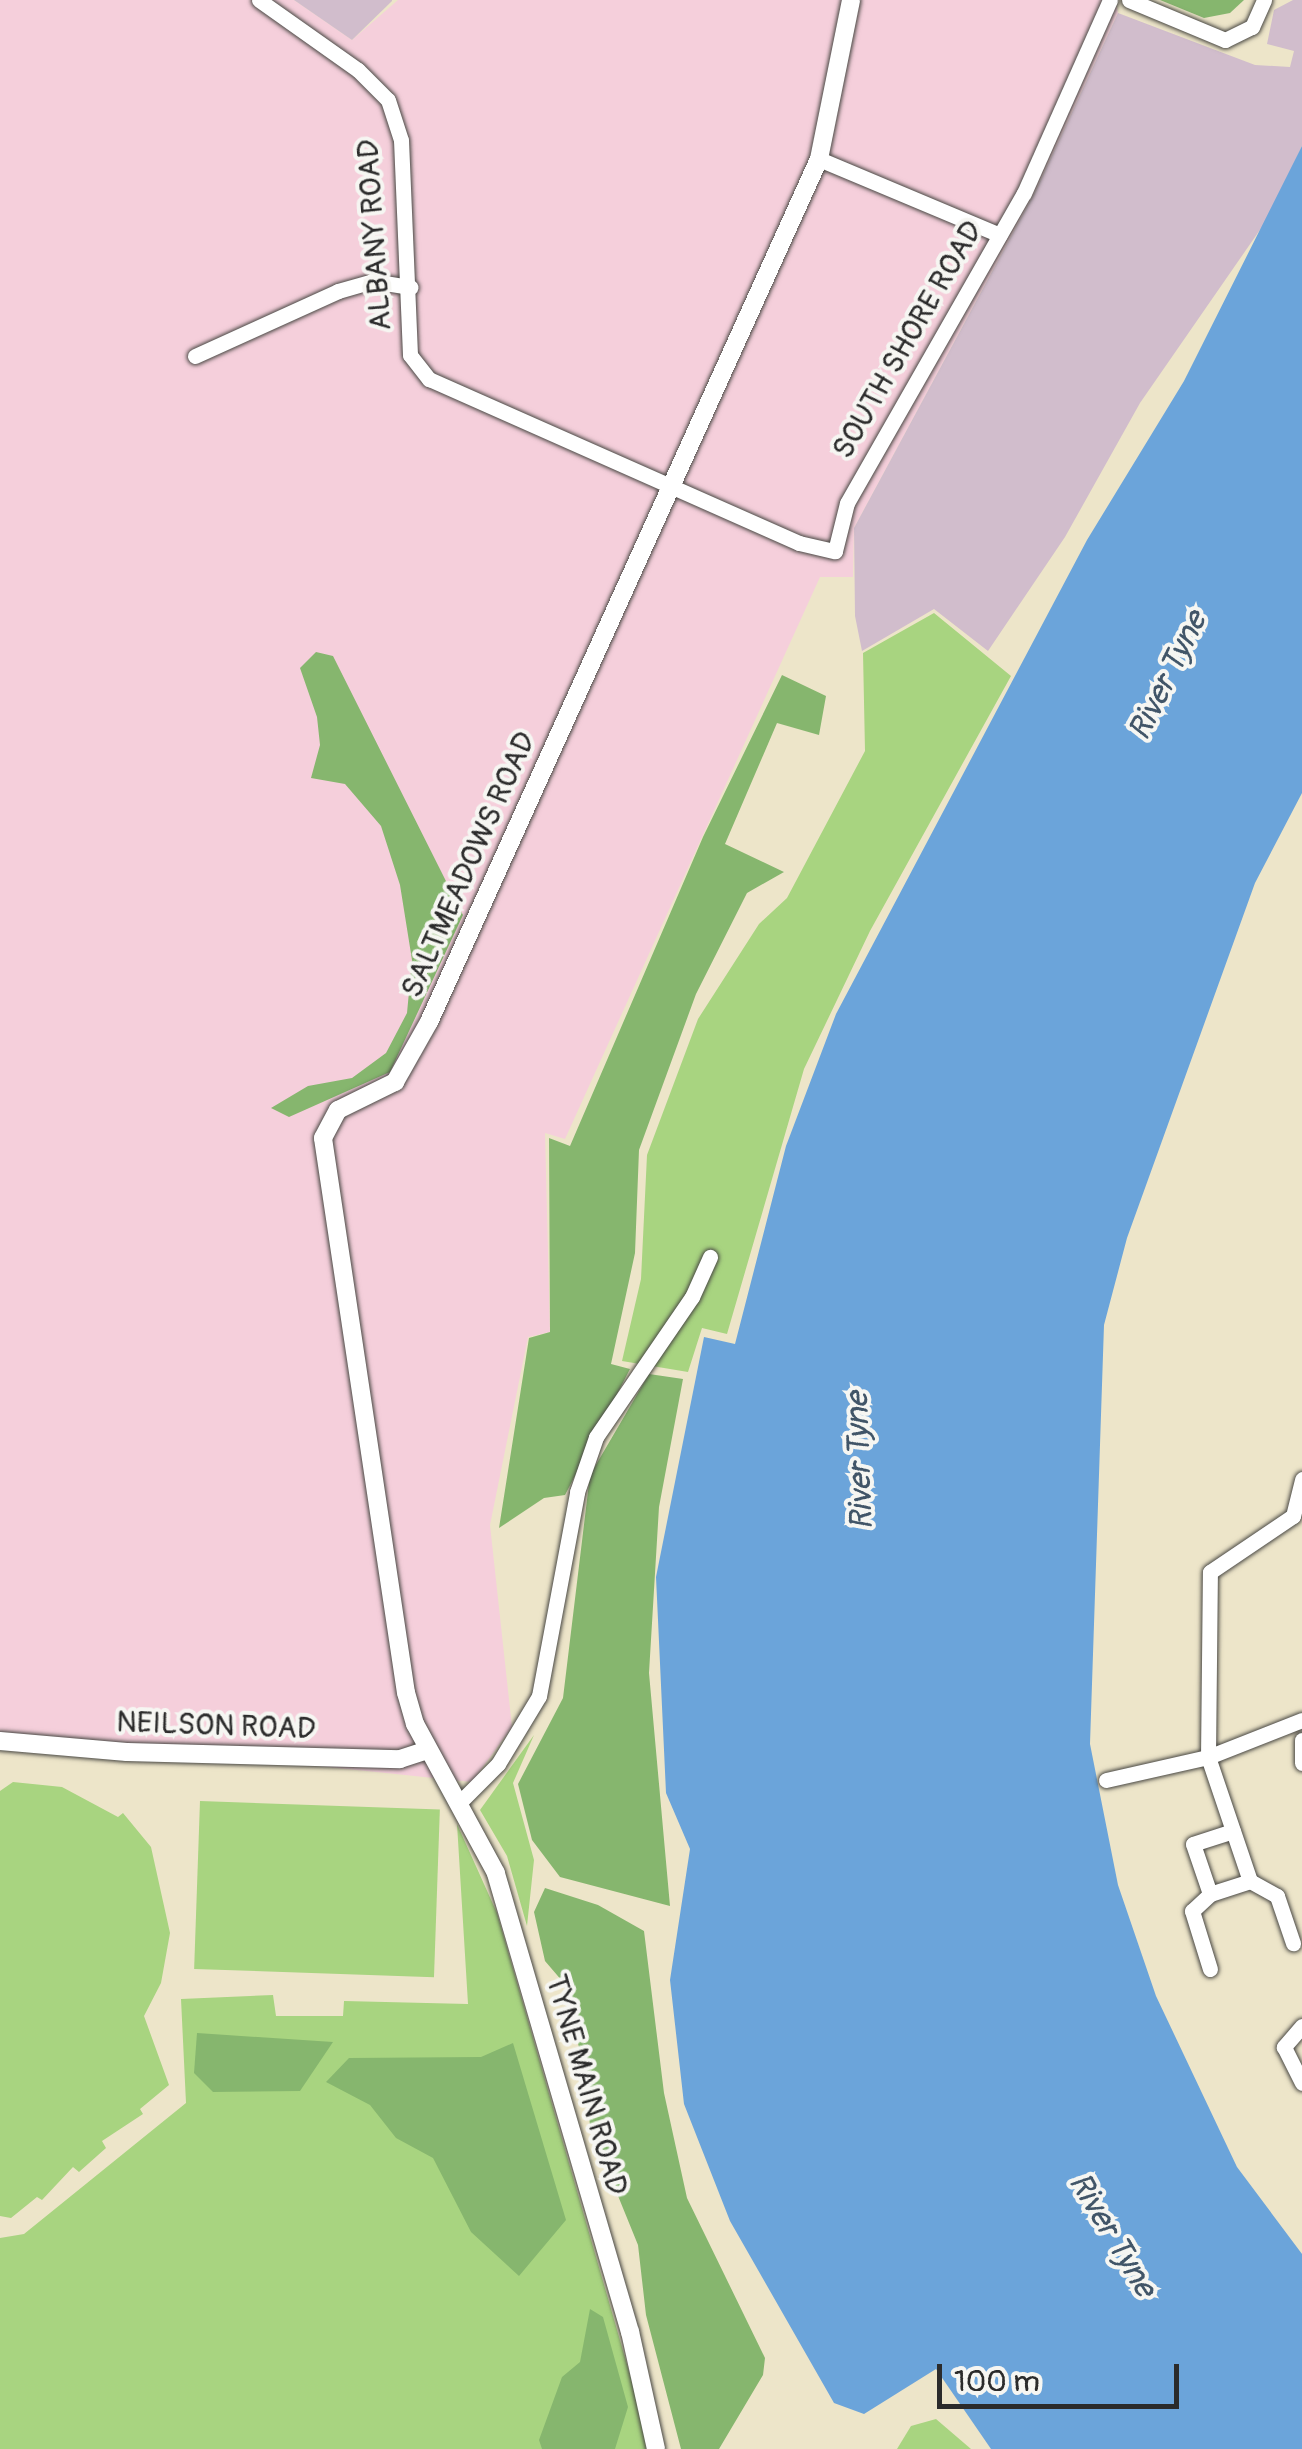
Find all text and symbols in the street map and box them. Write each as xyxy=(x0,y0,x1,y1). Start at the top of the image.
street label: ALBANY ROAD xyxy=(350,138,400,332)
street label: SOUTH SHORE ROAD xyxy=(825,215,991,465)
water label: River Tyne xyxy=(1120,606,1216,746)
street label: SALTMEADOWS ROAD xyxy=(394,727,544,1003)
water label: River Tyne xyxy=(838,1391,882,1531)
street label: NEILSON ROAD xyxy=(116,1705,316,1747)
street label: TYNE MAIN ROAD xyxy=(537,1971,635,2199)
water label: River Tyne xyxy=(1060,2166,1164,2304)
scale bar xyxy=(942,2344,1184,2406)
text: 100 m xyxy=(954,2363,1040,2400)

